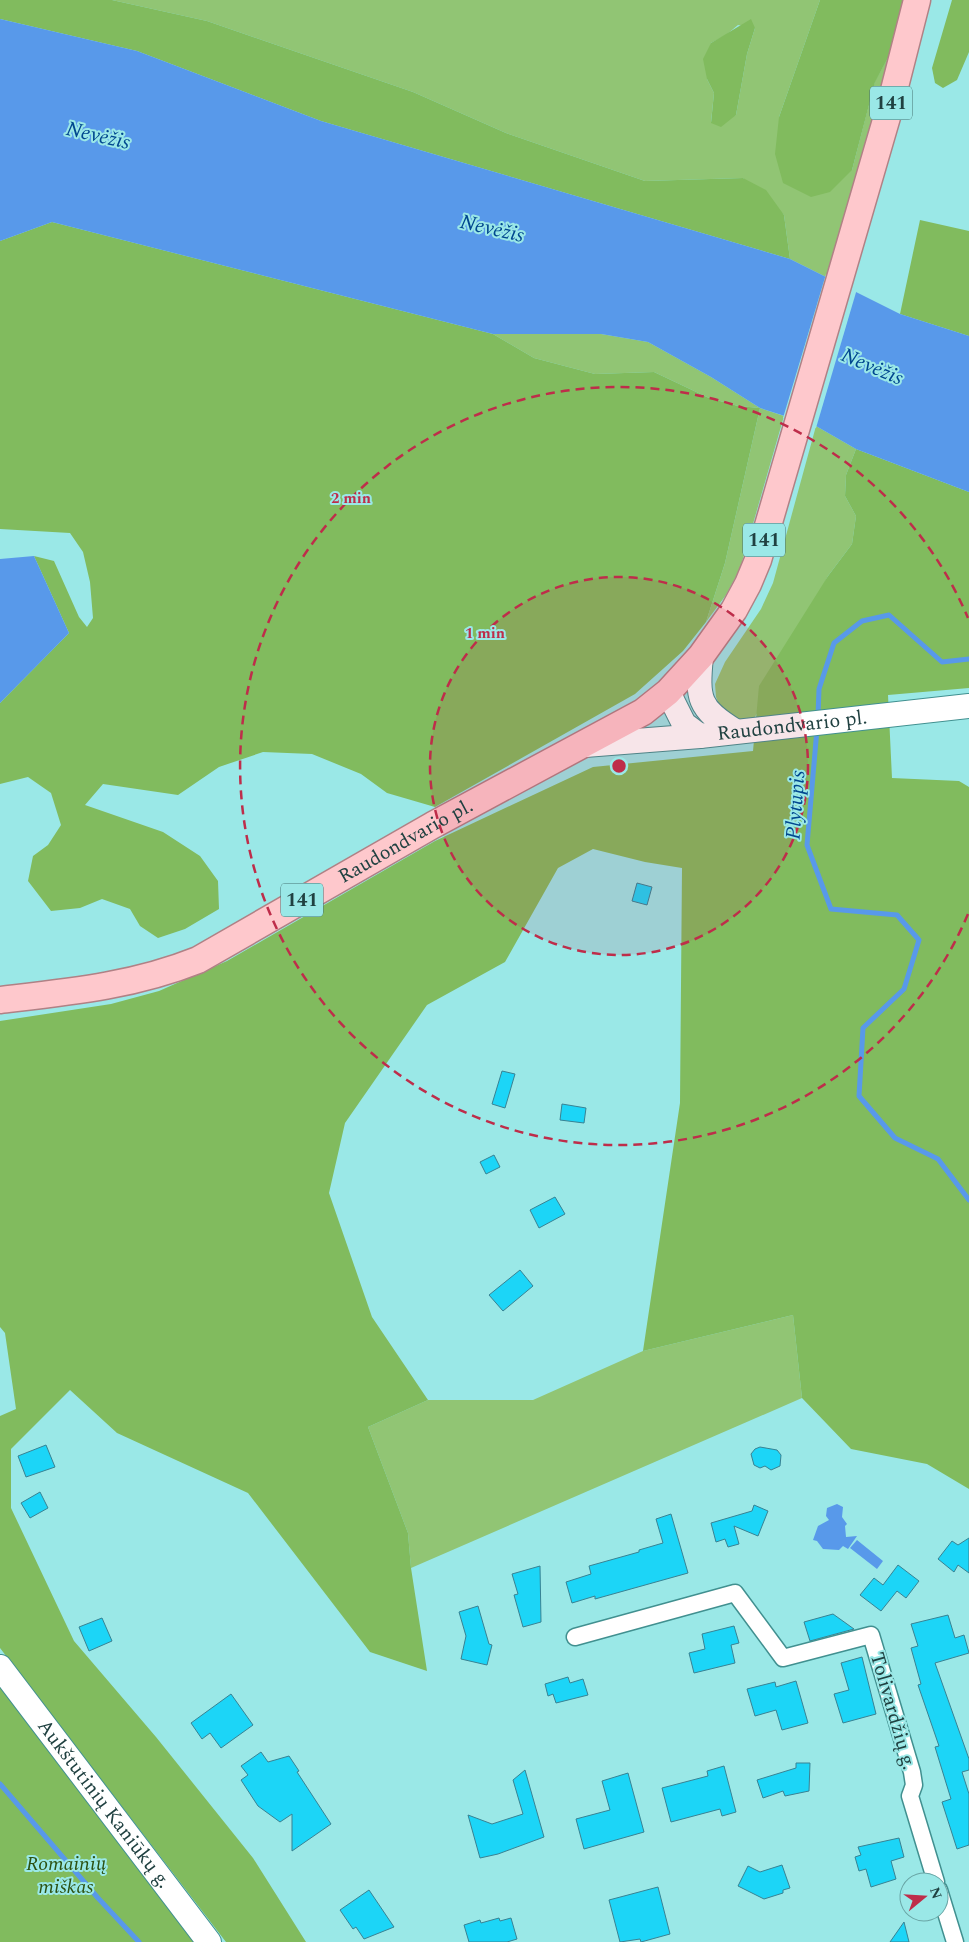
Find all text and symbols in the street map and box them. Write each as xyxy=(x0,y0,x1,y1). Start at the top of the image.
road number: 141 xyxy=(870,86,912,120)
water label: Nevėžis xyxy=(63,113,134,159)
water label: Nevėžis xyxy=(457,206,528,252)
water label: Nevėžis xyxy=(836,340,909,395)
text: 2 min xyxy=(331,487,371,510)
road number: 141 xyxy=(743,524,785,556)
text: 1 min xyxy=(465,622,505,645)
street label: Raudondvario pl. xyxy=(715,702,869,749)
centre of rings xyxy=(610,757,628,775)
water label: Plytupis xyxy=(778,769,814,841)
street label: Raudondvario pl. xyxy=(333,791,479,891)
road number: 141 xyxy=(281,884,323,916)
street label: Tolivardžių g. xyxy=(862,1649,924,1773)
street label: Aukštutinių Kaniūkų g. xyxy=(30,1713,178,1895)
park label: Romainių miškas xyxy=(26,1849,107,1902)
north arrow xyxy=(899,1872,949,1922)
text: N xyxy=(924,1884,948,1902)

